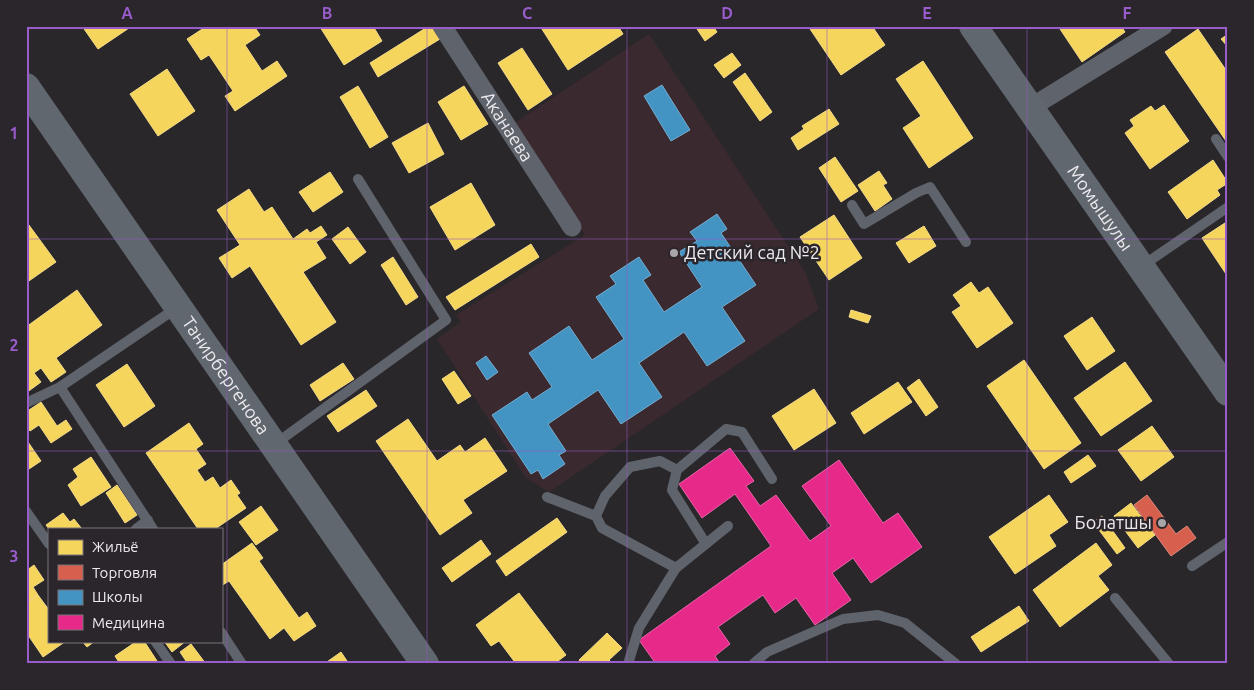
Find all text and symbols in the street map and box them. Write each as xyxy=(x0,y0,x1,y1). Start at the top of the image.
text: A xyxy=(121,4,133,22)
text: B xyxy=(322,4,332,22)
text: C xyxy=(522,4,532,22)
text: D xyxy=(721,4,733,22)
text: E xyxy=(922,4,932,22)
text: F xyxy=(1123,4,1132,22)
street label: Аканаева xyxy=(478,88,538,165)
text: 1 xyxy=(9,124,19,142)
street label: Момышулы xyxy=(1064,161,1137,254)
place label: Детский сад №2 xyxy=(684,242,820,262)
marker: Детский сад №2 xyxy=(668,247,680,259)
street label: Танирбергенова xyxy=(179,312,274,438)
text: 2 xyxy=(9,336,19,354)
place label: Болатшы xyxy=(1075,512,1152,532)
marker: Болатшы xyxy=(1156,517,1168,529)
legend xyxy=(48,528,222,642)
text: Жильё xyxy=(92,538,139,555)
text: 3 xyxy=(9,547,19,565)
text: Торговля xyxy=(92,564,157,581)
text: Школы xyxy=(92,588,143,605)
text: Медицина xyxy=(92,614,165,631)

